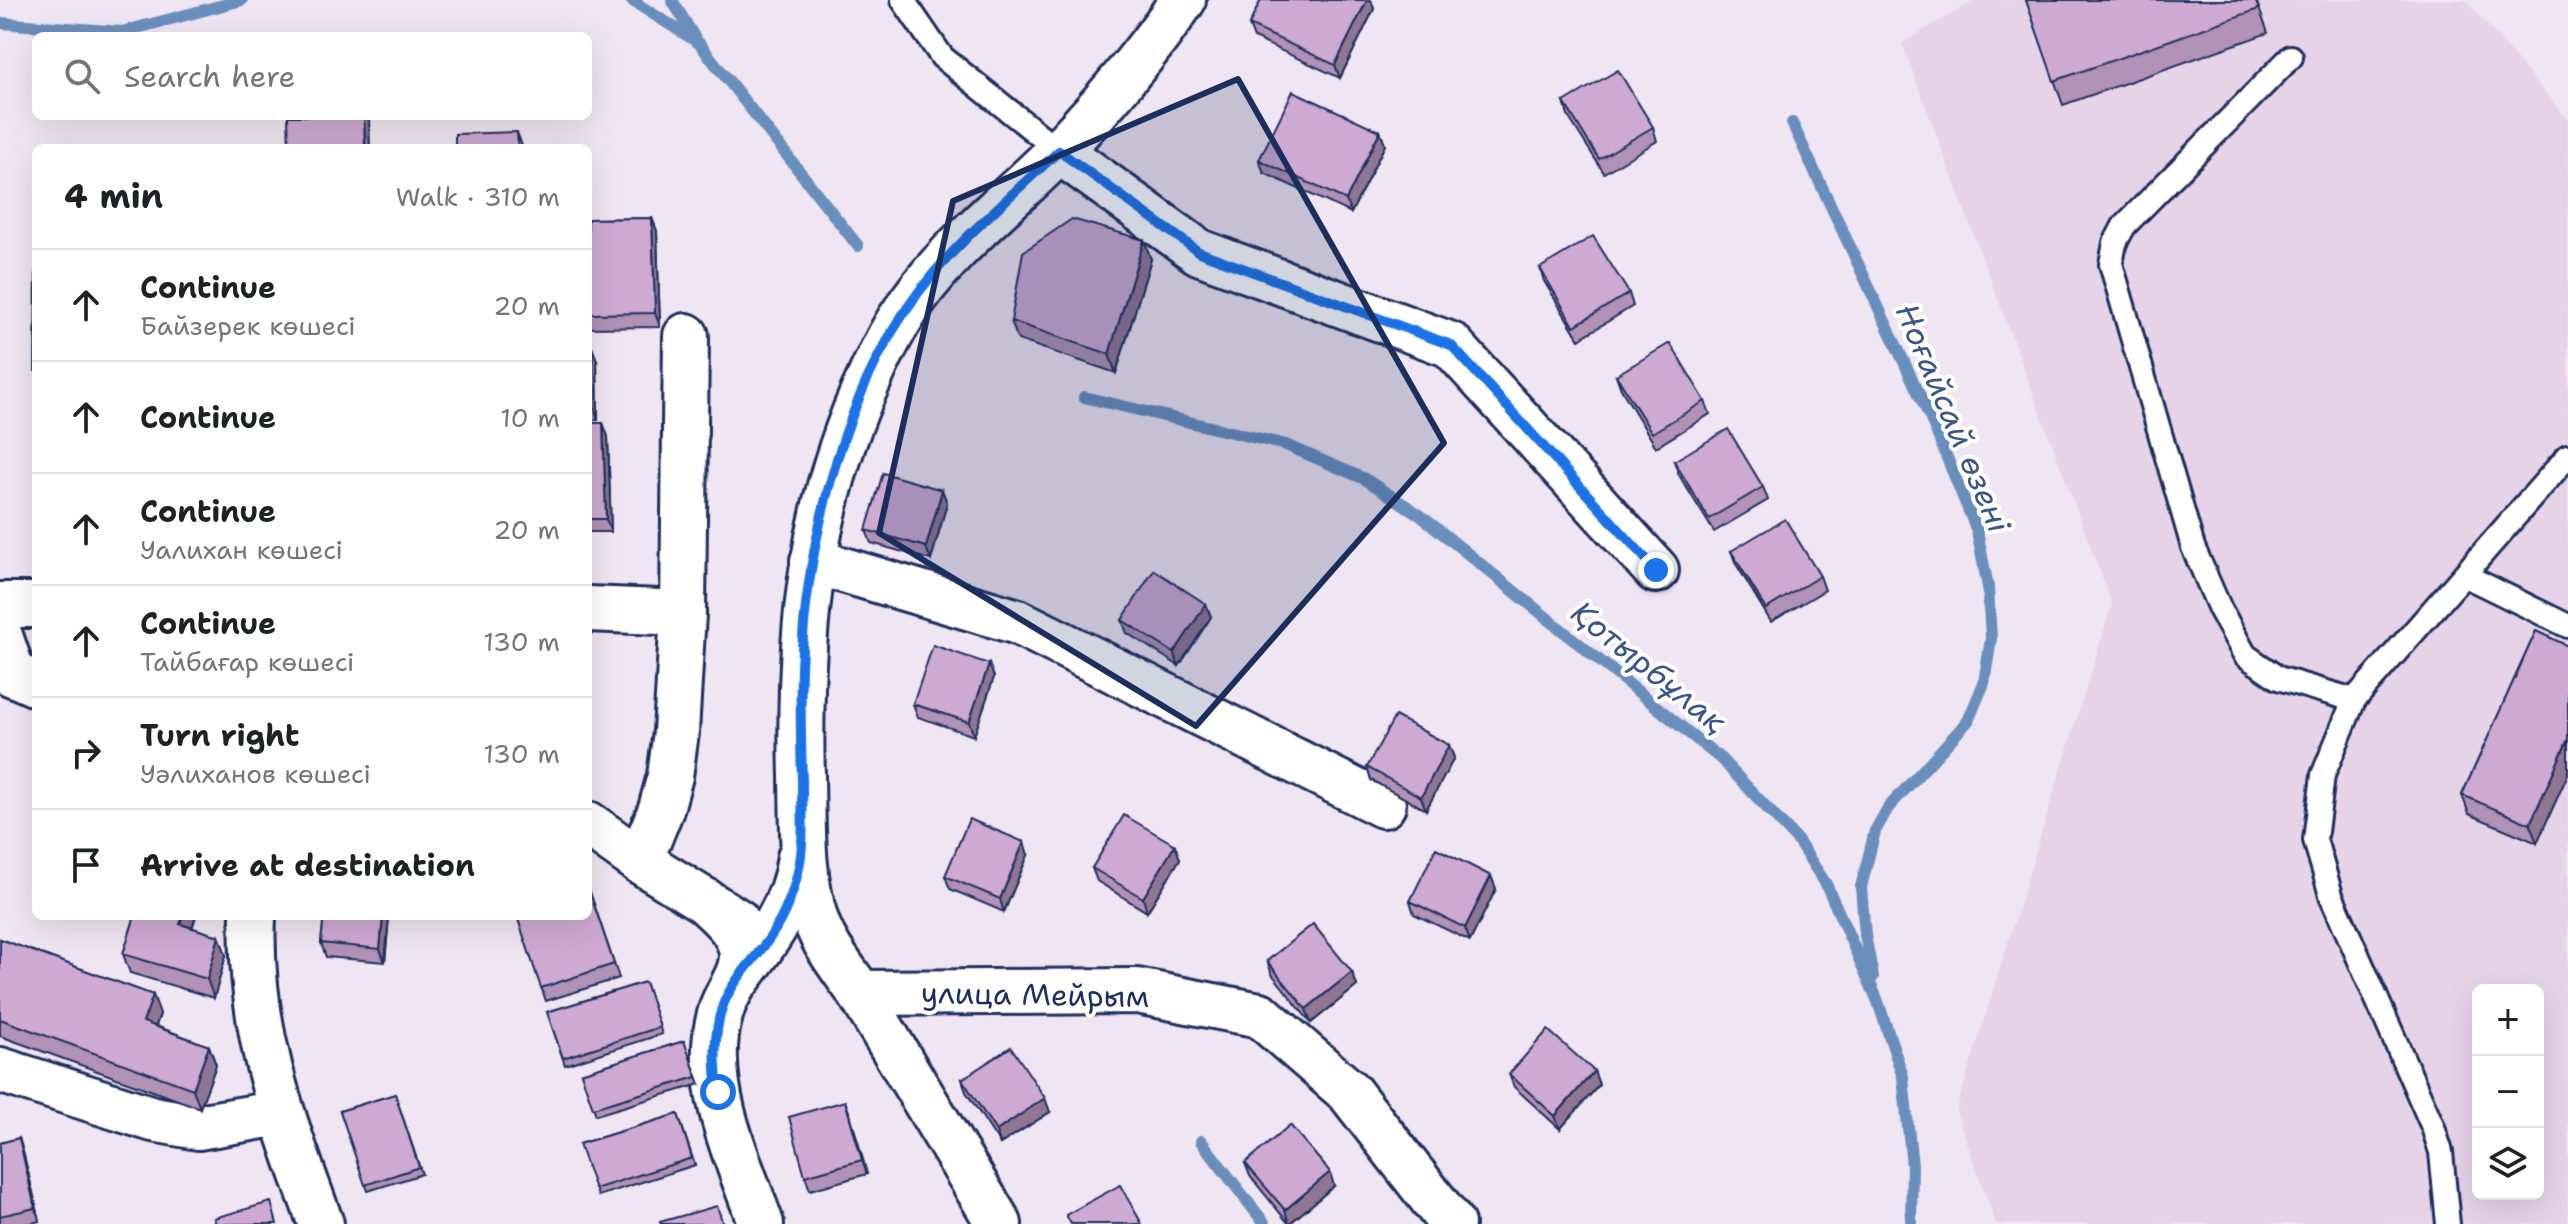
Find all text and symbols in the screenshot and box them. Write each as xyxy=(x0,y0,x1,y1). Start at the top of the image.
search box xyxy=(32,32,592,120)
icon: search xyxy=(60,54,104,98)
text: Search here xyxy=(124,56,295,97)
text: 4 min xyxy=(64,173,163,219)
text: Walk · 310 m xyxy=(396,179,560,214)
text: Continue xyxy=(140,267,276,308)
icon: ahead xyxy=(64,283,108,327)
text: 20 m xyxy=(493,288,560,323)
water label: Ноғайсай өзені xyxy=(1886,296,2022,540)
text: Байзерек көшесі xyxy=(140,308,356,343)
icon: ahead xyxy=(64,395,108,439)
text: Continue xyxy=(140,397,276,438)
text: 10 m xyxy=(500,400,560,435)
text: Continue xyxy=(140,491,276,532)
icon: ahead xyxy=(64,507,108,551)
text: 20 m xyxy=(493,512,560,547)
text: Уалихан көшесі xyxy=(140,532,343,567)
route end xyxy=(1638,552,1674,588)
water label: Қотырбұлақ xyxy=(1563,591,1736,743)
text: Continue xyxy=(140,603,276,644)
icon: ahead xyxy=(64,619,108,663)
text: 130 m xyxy=(483,624,560,659)
text: Тайбағар көшесі xyxy=(140,644,354,679)
text: Turn right xyxy=(140,715,299,756)
icon: right xyxy=(64,731,108,775)
text: 130 m xyxy=(483,736,560,771)
text: Уәлиханов көшесі xyxy=(140,756,371,791)
icon: arrive xyxy=(64,843,108,887)
text: Arrive at destination xyxy=(140,845,475,886)
street label: улица Мейрым xyxy=(921,972,1149,1017)
map controls xyxy=(2472,984,2544,1200)
button: + xyxy=(2472,984,2544,1056)
button: − xyxy=(2472,1056,2544,1128)
route start xyxy=(700,1074,736,1110)
button: layers xyxy=(2472,1128,2544,1200)

